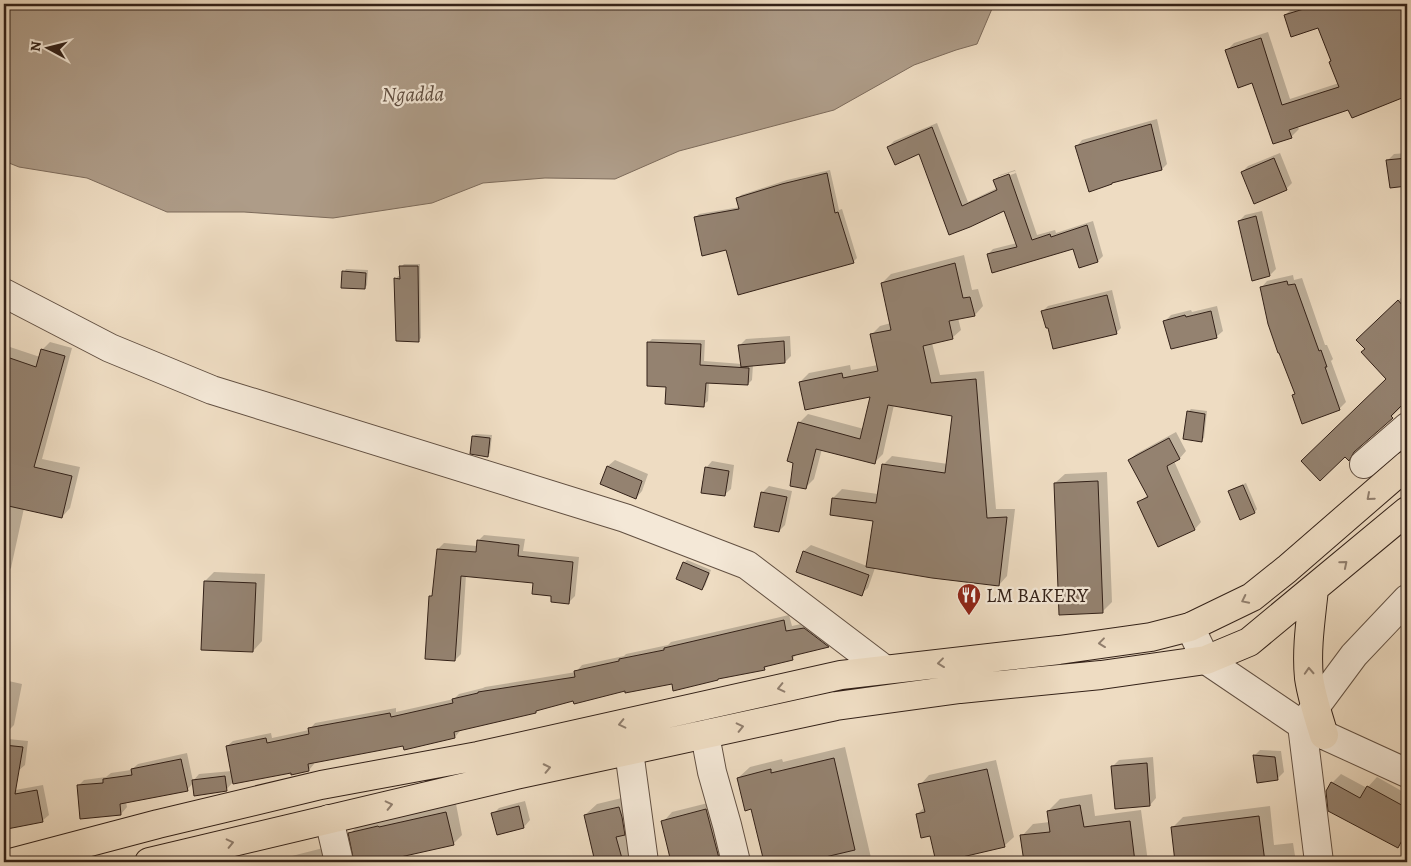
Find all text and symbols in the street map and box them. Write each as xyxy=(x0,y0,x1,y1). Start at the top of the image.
north arrow xyxy=(22,22,72,72)
text: N xyxy=(26,40,46,53)
water label: Ngadda xyxy=(382,79,445,109)
one-way arrow xyxy=(1367,492,1376,501)
one-way arrow xyxy=(1338,561,1347,569)
restaurant icon: LM BAKERY xyxy=(956,582,982,616)
place label: LM BAKERY xyxy=(986,582,1089,609)
one-way arrow xyxy=(1241,594,1250,604)
one-way arrow xyxy=(1098,637,1106,648)
one-way arrow xyxy=(937,657,945,668)
one-way arrow xyxy=(1304,666,1314,674)
one-way arrow xyxy=(776,682,785,693)
one-way arrow xyxy=(618,718,627,729)
one-way arrow xyxy=(735,722,744,733)
one-way arrow xyxy=(542,764,551,774)
one-way arrow xyxy=(384,800,393,811)
one-way arrow xyxy=(226,838,235,849)

